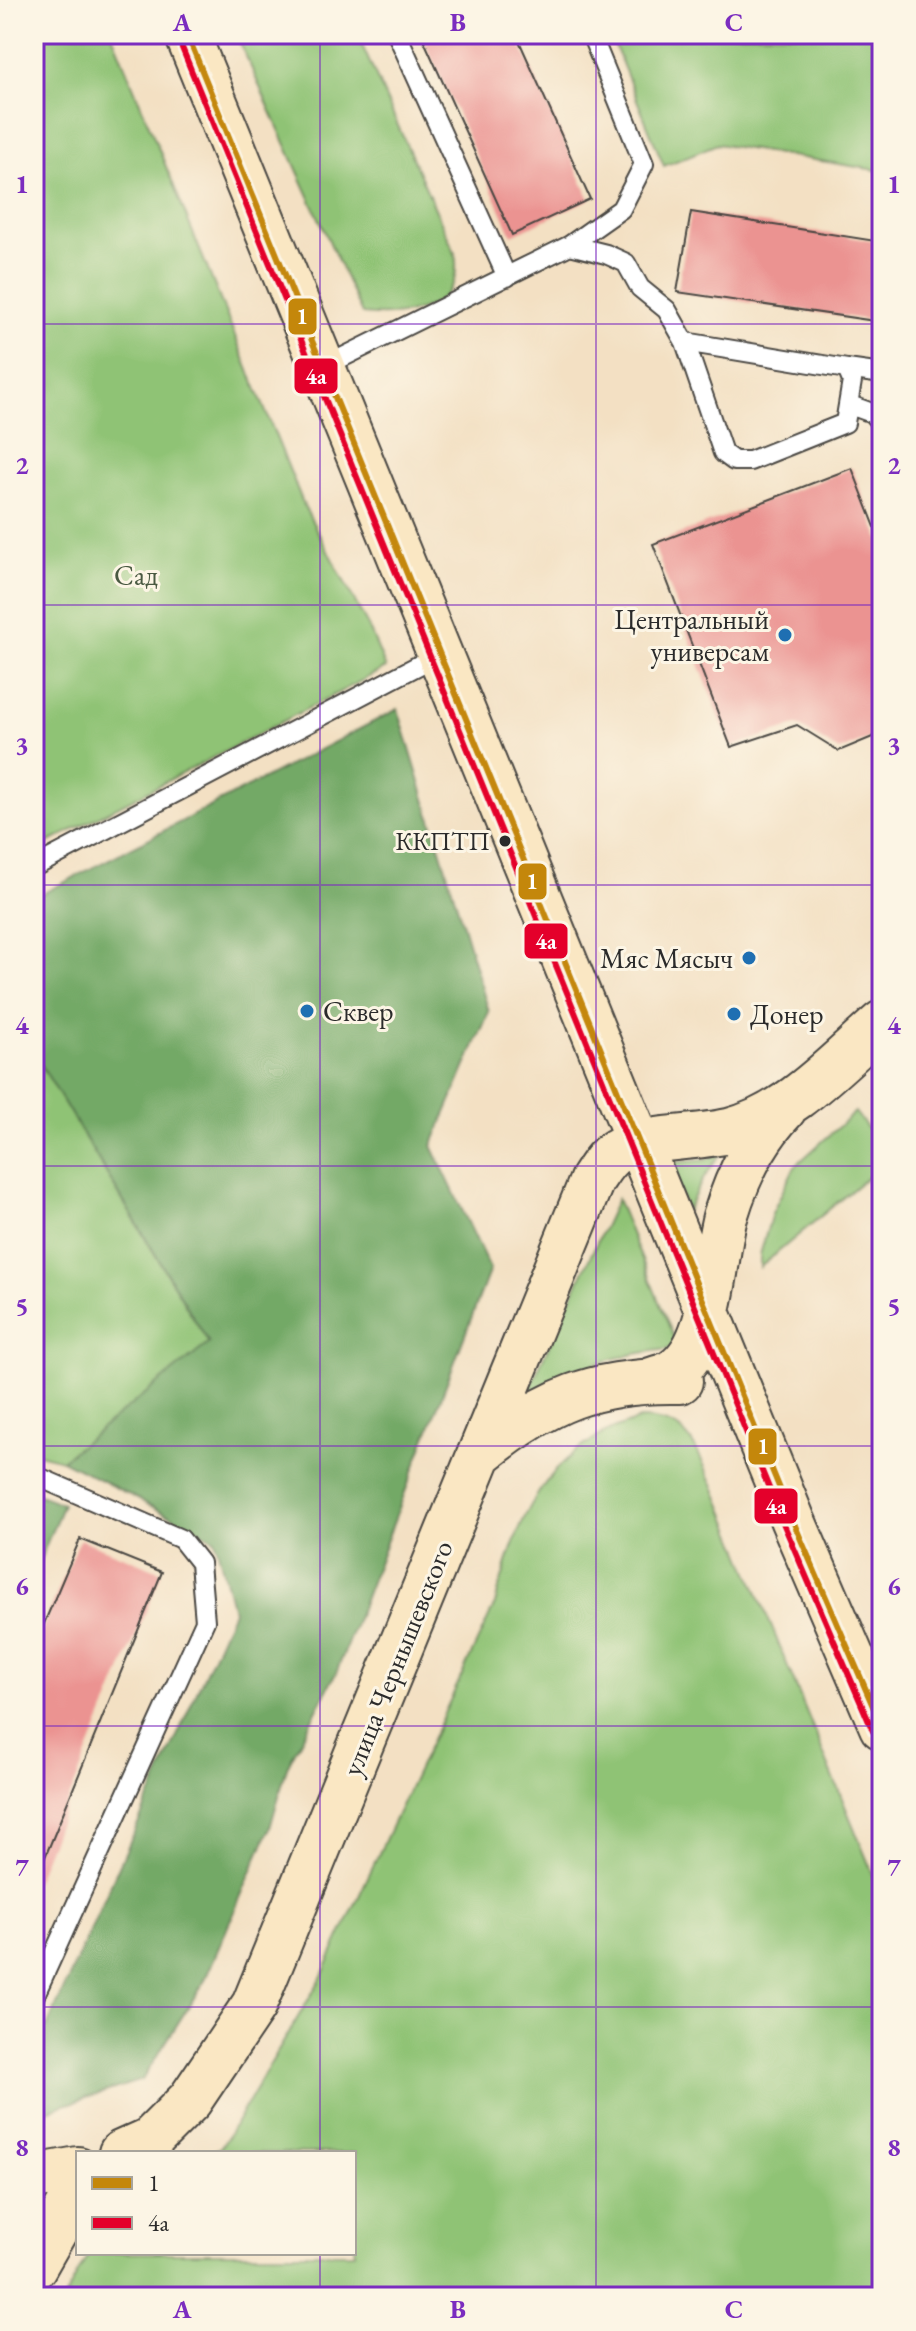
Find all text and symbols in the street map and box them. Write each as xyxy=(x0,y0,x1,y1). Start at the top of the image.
text: A xyxy=(172,5,192,39)
text: B xyxy=(450,5,466,39)
text: C xyxy=(725,5,743,39)
text: 1 xyxy=(15,167,29,201)
text: 1 xyxy=(887,167,901,201)
line badge: 1 xyxy=(287,297,318,336)
text: 1 xyxy=(296,302,308,331)
line badge: 4а xyxy=(293,357,339,395)
text: 4а xyxy=(305,362,327,391)
text: 2 xyxy=(15,448,29,482)
text: 2 xyxy=(887,448,901,482)
park label: Сад xyxy=(114,557,158,593)
place label: Центральный универсам xyxy=(614,601,769,669)
marker: Центральный универсам xyxy=(776,626,794,644)
text: 3 xyxy=(15,728,29,762)
text: 3 xyxy=(887,728,901,762)
place label: ККПТП xyxy=(395,824,490,858)
marker: ККПТП xyxy=(497,833,513,849)
line badge: 1 xyxy=(517,862,548,901)
text: 1 xyxy=(526,867,538,896)
line badge: 4а xyxy=(523,922,569,960)
text: 4а xyxy=(535,927,557,956)
place label: Мяс Мясыч xyxy=(600,940,733,976)
marker: Мяс Мясыч xyxy=(740,949,758,967)
place label: Сквер xyxy=(323,993,394,1029)
place label: Донер xyxy=(750,996,824,1032)
marker: Сквер xyxy=(298,1002,316,1020)
marker: Донер xyxy=(725,1005,743,1023)
text: 4 xyxy=(15,1008,29,1042)
text: 4 xyxy=(887,1008,901,1042)
text: 5 xyxy=(15,1289,29,1323)
text: 5 xyxy=(887,1289,901,1323)
line badge: 1 xyxy=(747,1427,778,1466)
text: 1 xyxy=(757,1432,769,1461)
line badge: 4а xyxy=(753,1487,799,1525)
text: 4а xyxy=(765,1492,787,1521)
street label: улица Чернышевского xyxy=(333,1535,461,1781)
text: 6 xyxy=(15,1569,29,1603)
text: 6 xyxy=(887,1569,901,1603)
text: 7 xyxy=(15,1850,29,1884)
text: 7 xyxy=(887,1850,901,1884)
text: 8 xyxy=(15,2130,29,2164)
text: 8 xyxy=(887,2130,901,2164)
legend xyxy=(76,2151,356,2255)
text: 1 xyxy=(148,2167,160,2198)
text: 4а xyxy=(148,2207,170,2238)
text: A xyxy=(172,2292,192,2326)
text: B xyxy=(450,2292,466,2326)
text: C xyxy=(725,2292,743,2326)

